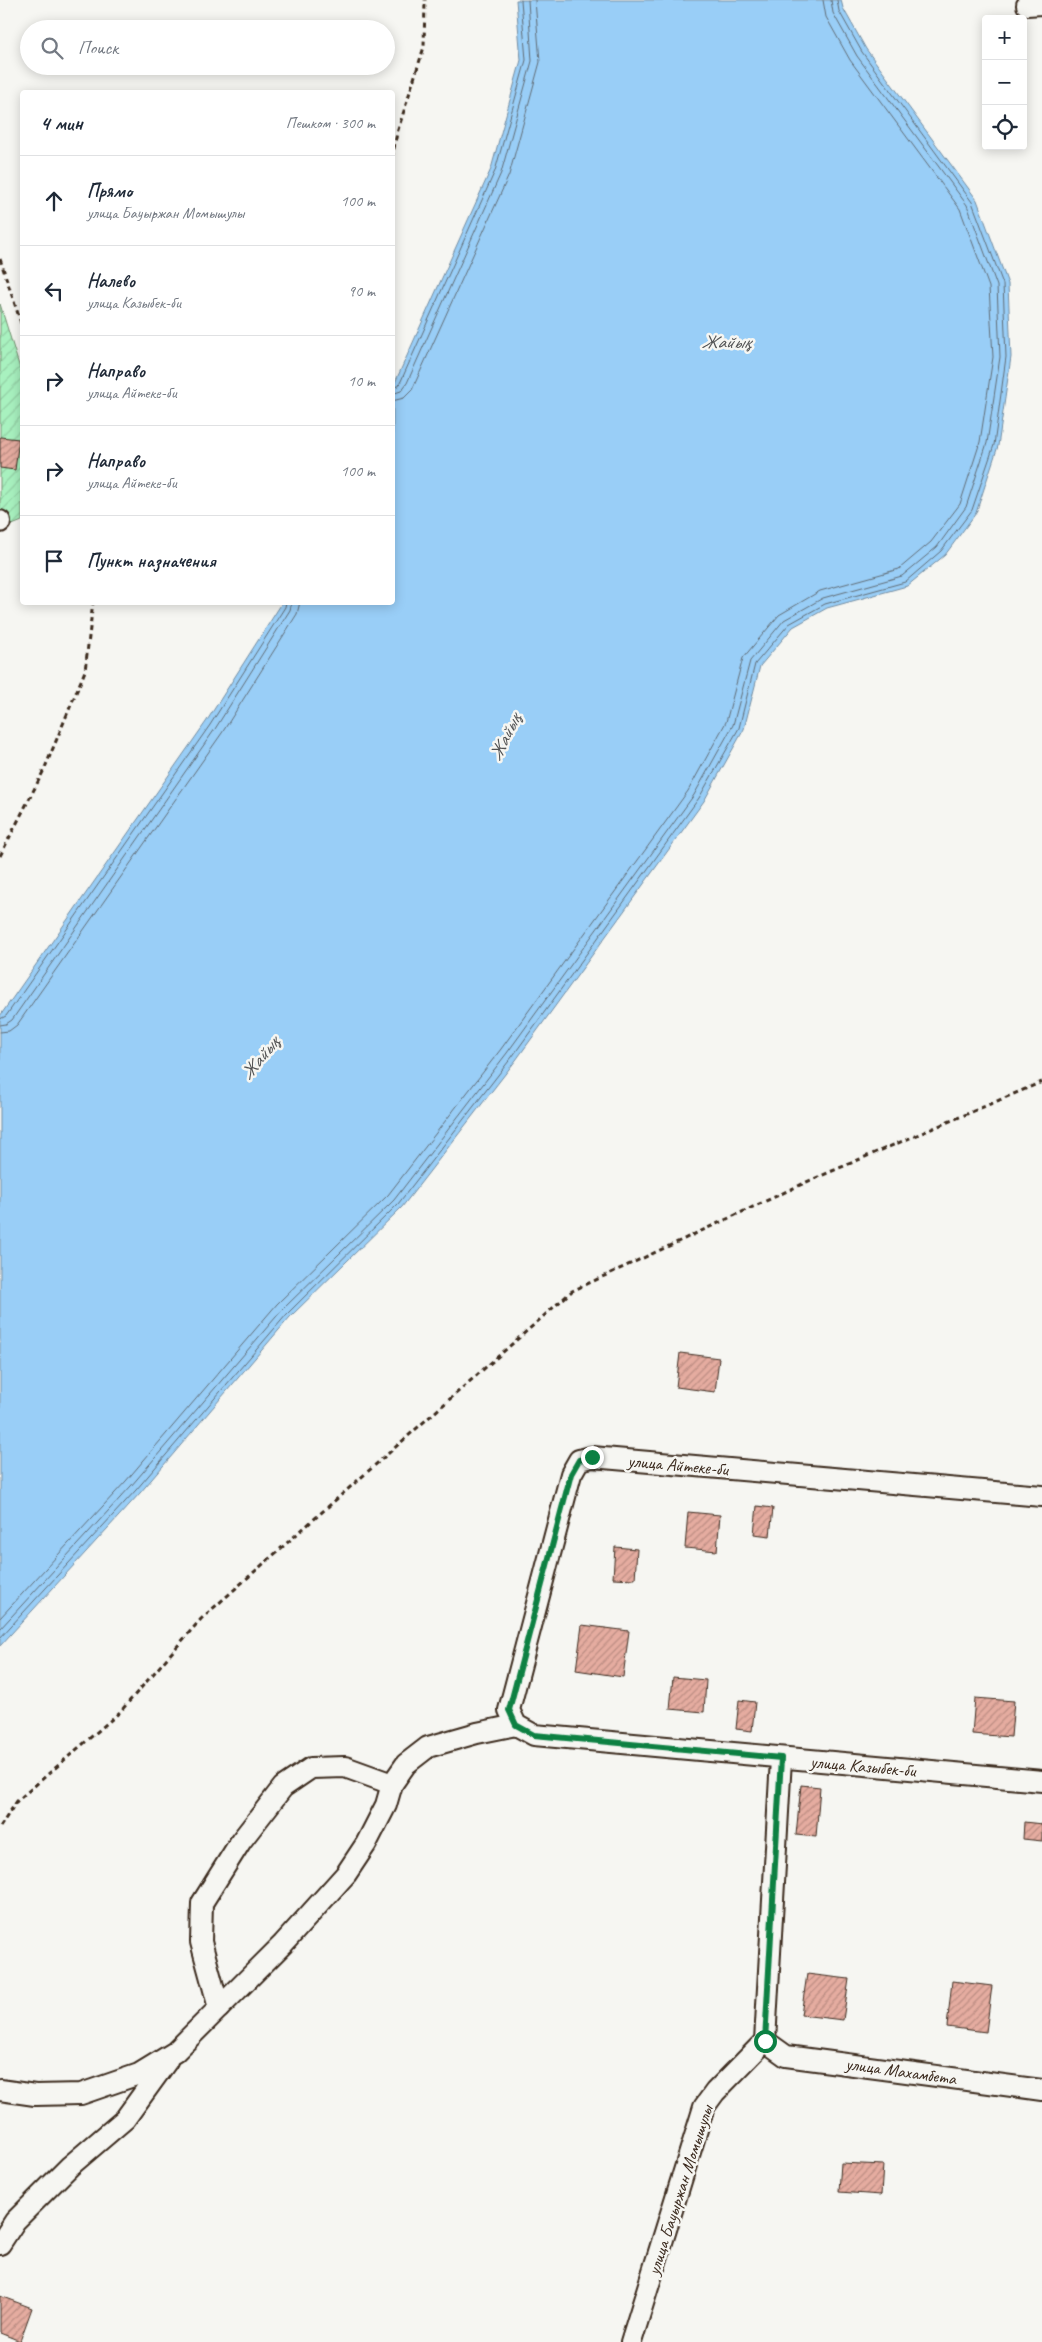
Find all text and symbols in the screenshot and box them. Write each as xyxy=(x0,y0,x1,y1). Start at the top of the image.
map controls xyxy=(982,15,1027,150)
button: + xyxy=(982,15,1027,60)
search box xyxy=(20,20,395,75)
icon: search xyxy=(38,34,66,62)
text: Поиск xyxy=(78,36,118,60)
button: − xyxy=(982,60,1027,105)
button: locate xyxy=(982,105,1027,150)
text: 4 мин xyxy=(40,110,83,136)
text: Пешком · 300 m xyxy=(286,113,375,133)
text: Прямо xyxy=(87,179,132,203)
icon: ahead xyxy=(40,187,68,215)
text: 100 m xyxy=(341,191,375,211)
text: улица Бауыржан Момышулы xyxy=(87,203,244,223)
text: Налево xyxy=(87,269,135,293)
icon: left xyxy=(40,277,68,305)
text: 90 m xyxy=(348,281,375,301)
text: улица Казыбек-би xyxy=(87,293,181,313)
water label: Жайық xyxy=(701,330,753,354)
text: Направо xyxy=(87,359,145,383)
icon: right xyxy=(40,367,68,395)
text: 10 m xyxy=(348,371,375,391)
text: улица Айтеке-би xyxy=(87,383,177,403)
text: Направо xyxy=(87,449,145,473)
icon: right xyxy=(40,457,68,485)
text: 100 m xyxy=(341,461,375,481)
text: улица Айтеке-би xyxy=(87,473,177,493)
icon: arrive xyxy=(40,547,68,575)
text: Пункт назначения xyxy=(87,549,216,573)
water label: Жайық xyxy=(483,707,528,765)
water label: Жайық xyxy=(235,1029,286,1085)
route end xyxy=(581,1446,604,1469)
street label: улица Айтеке-би xyxy=(626,1450,730,1480)
street label: улица Казыбек-би xyxy=(808,1750,918,1782)
route start xyxy=(754,2030,777,2053)
street label: улица Махамбета xyxy=(843,2052,959,2090)
street label: улица Бауыржан Момышулы xyxy=(642,2101,718,2278)

